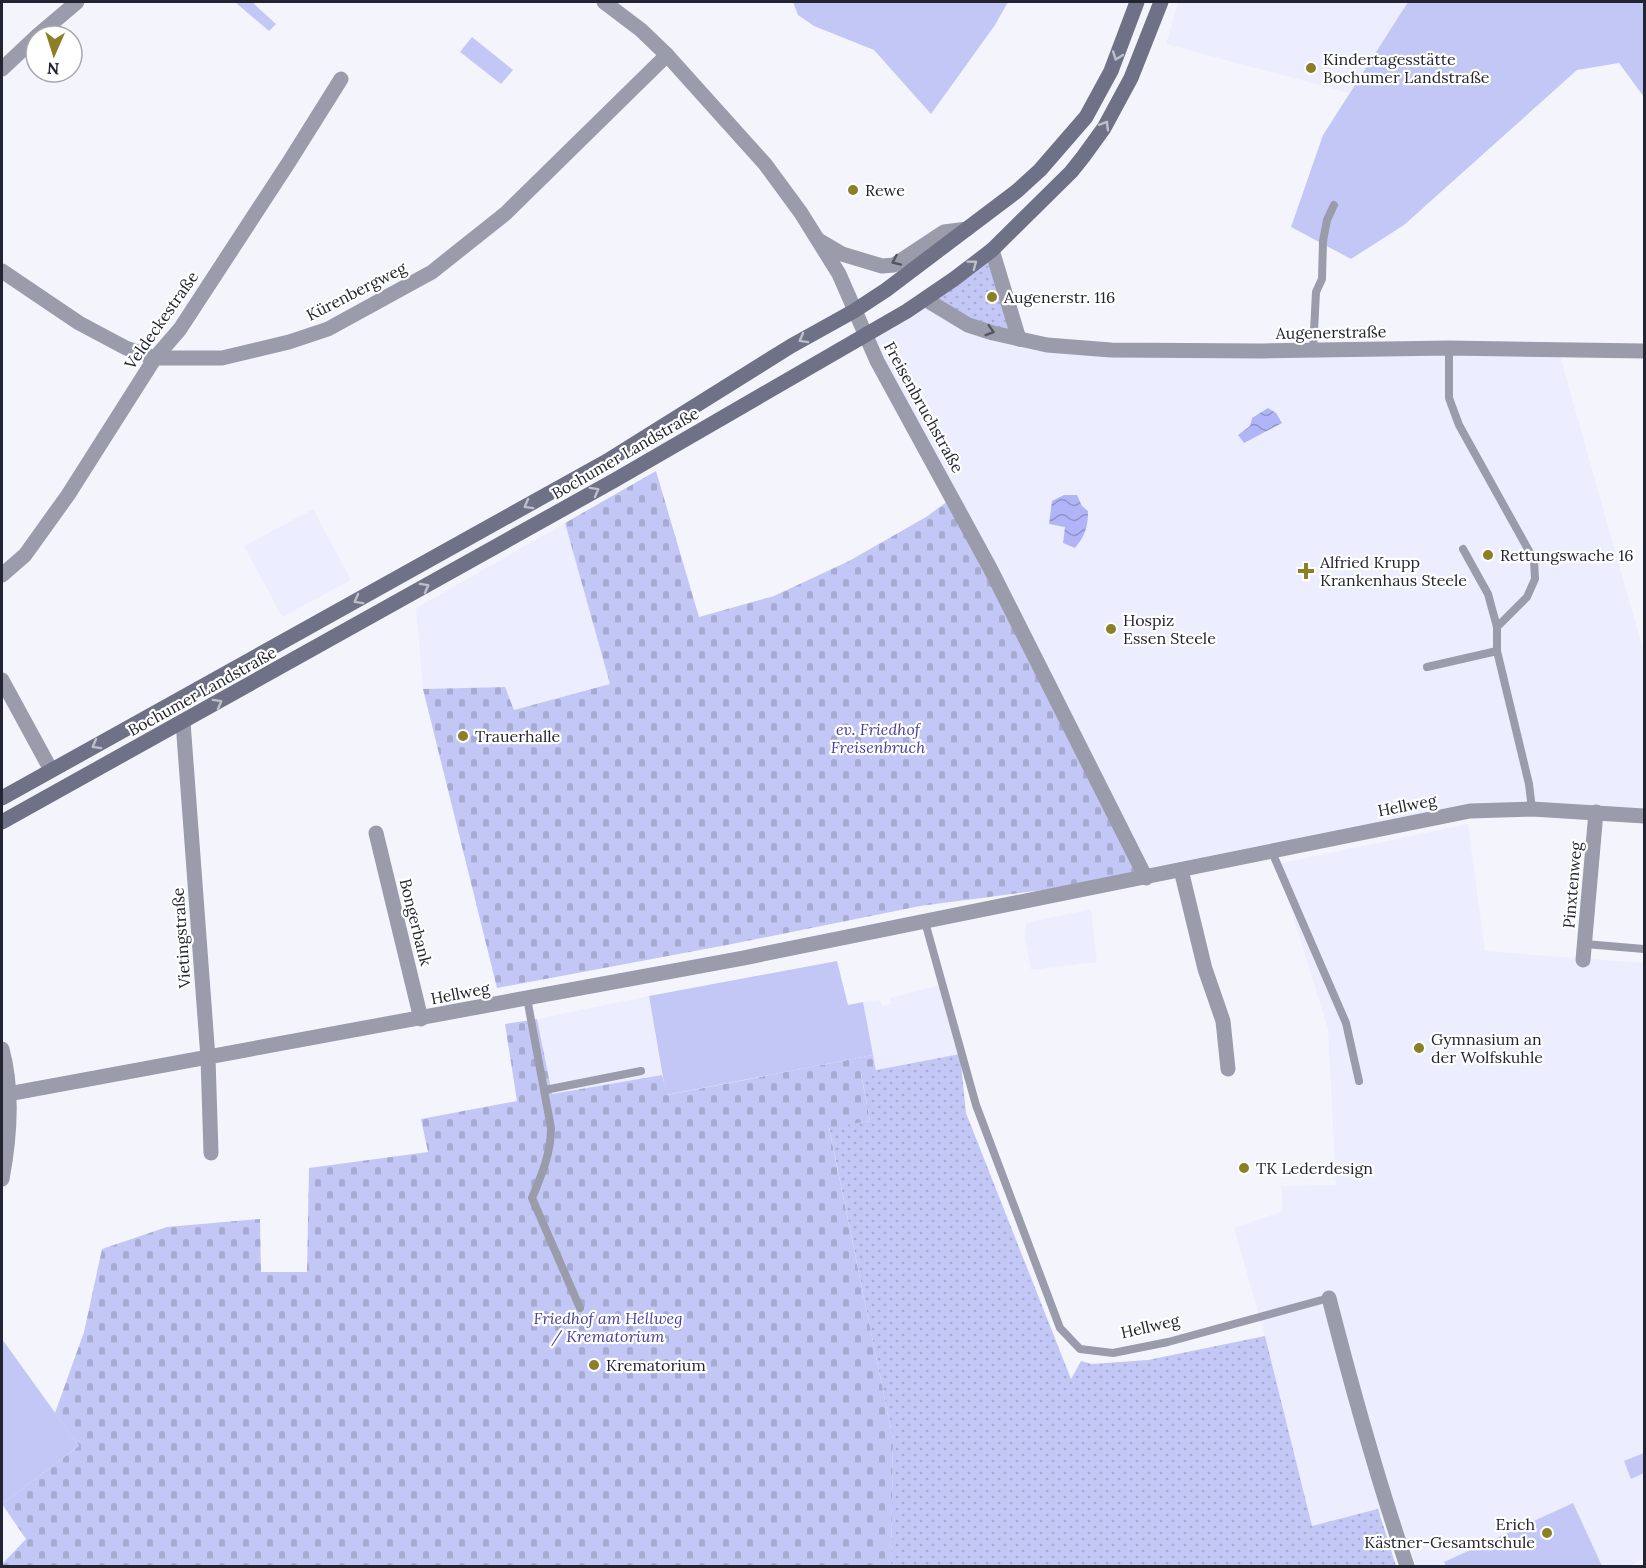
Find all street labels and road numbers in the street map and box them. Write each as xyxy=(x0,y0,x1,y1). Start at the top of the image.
street label: Kürenbergweg xyxy=(303,257,410,325)
street label: Veldeckestraße xyxy=(119,267,202,374)
street label: Augenerstraße xyxy=(1275,321,1387,343)
street label: Freisenbruchstraße xyxy=(880,338,968,476)
street label: Bochumer Landstraße xyxy=(548,403,702,503)
street label: Bochumer Landstraße xyxy=(124,642,280,740)
street label: Hellweg xyxy=(1376,789,1439,821)
street label: Pinxtenweg xyxy=(1558,840,1586,929)
street label: Bongerbank xyxy=(396,876,437,968)
street label: Vietingstraße xyxy=(167,887,195,990)
street label: Hellweg xyxy=(429,977,492,1009)
street label: Hellweg xyxy=(1119,1309,1182,1342)

